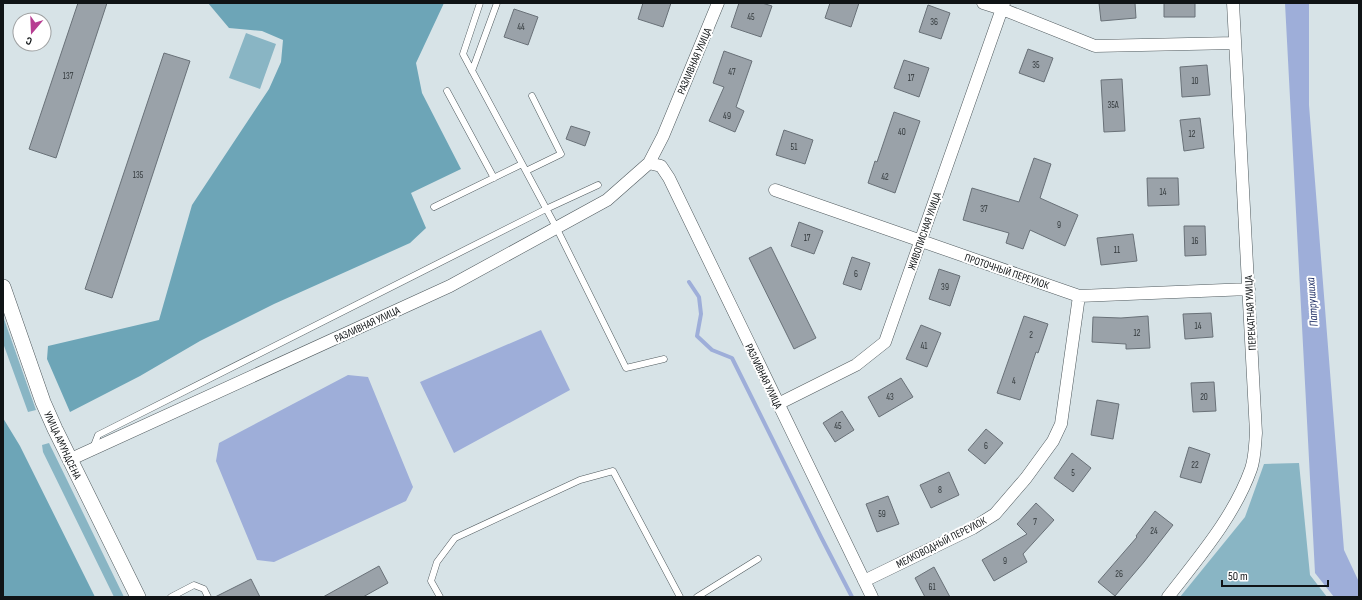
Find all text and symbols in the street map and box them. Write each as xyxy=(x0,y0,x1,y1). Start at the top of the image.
north arrow xyxy=(12,12,52,52)
house number: 45 xyxy=(747,12,755,23)
house number: 36 xyxy=(930,17,938,28)
house number: 44 xyxy=(517,22,525,33)
street label: РАЗЛИВНАЯ УЛИЦА xyxy=(675,26,714,96)
text: С xyxy=(24,34,34,48)
house number: 35 xyxy=(1032,60,1040,71)
house number: 47 xyxy=(728,67,736,78)
house number: 137 xyxy=(63,71,74,82)
house number: 17 xyxy=(908,73,915,84)
house number: 10 xyxy=(1191,76,1199,87)
house number: 35А xyxy=(1107,100,1119,111)
house number: 49 xyxy=(723,111,731,122)
house number: 40 xyxy=(898,127,906,138)
house number: 12 xyxy=(1189,129,1196,140)
house number: 51 xyxy=(791,142,798,153)
house number: 135 xyxy=(133,170,144,181)
house number: 42 xyxy=(881,172,889,183)
house number: 14 xyxy=(1160,187,1167,198)
street label: ЖИВОПИСНАЯ УЛИЦА xyxy=(905,190,944,272)
house number: 37 xyxy=(980,204,988,215)
house number: 9 xyxy=(1057,220,1061,231)
house number: 17 xyxy=(804,233,811,244)
house number: 16 xyxy=(1191,236,1199,247)
house number: 11 xyxy=(1114,245,1121,256)
street label: ПРОТОЧНЫЙ ПЕРЕУЛОК xyxy=(963,250,1051,292)
house number: 6 xyxy=(854,269,858,280)
street label: ПЕРЕКАТНАЯ УЛИЦА xyxy=(1242,275,1259,351)
water label: Патрушиха xyxy=(1303,277,1322,327)
house number: 39 xyxy=(941,282,949,293)
street label: РАЗЛИВНАЯ УЛИЦА xyxy=(332,303,402,345)
house number: 14 xyxy=(1195,321,1202,332)
house number: 12 xyxy=(1134,328,1141,339)
house number: 2 xyxy=(1029,330,1033,341)
house number: 41 xyxy=(921,341,928,352)
street label: РАЗЛИВНАЯ УЛИЦА xyxy=(742,342,785,411)
house number: 4 xyxy=(1012,376,1016,387)
house number: 43 xyxy=(886,392,894,403)
house number: 20 xyxy=(1200,392,1208,403)
street label: УЛИЦА АМУНДСЕНА xyxy=(41,409,84,481)
house number: 45 xyxy=(834,421,842,432)
house number: 6 xyxy=(984,441,988,452)
house number: 22 xyxy=(1191,460,1199,471)
house number: 5 xyxy=(1071,468,1075,479)
house number: 8 xyxy=(938,485,942,496)
house number: 59 xyxy=(878,509,886,520)
street label: МЕЛКОВОДНЫЙ ПЕРЕУЛОК xyxy=(893,513,989,571)
house number: 7 xyxy=(1033,517,1037,528)
house number: 24 xyxy=(1150,526,1158,537)
house number: 9 xyxy=(1003,556,1007,567)
scale bar xyxy=(1222,562,1328,588)
house number: 26 xyxy=(1115,569,1123,580)
text: 50 m xyxy=(1228,569,1248,584)
house number: 61 xyxy=(928,582,936,593)

